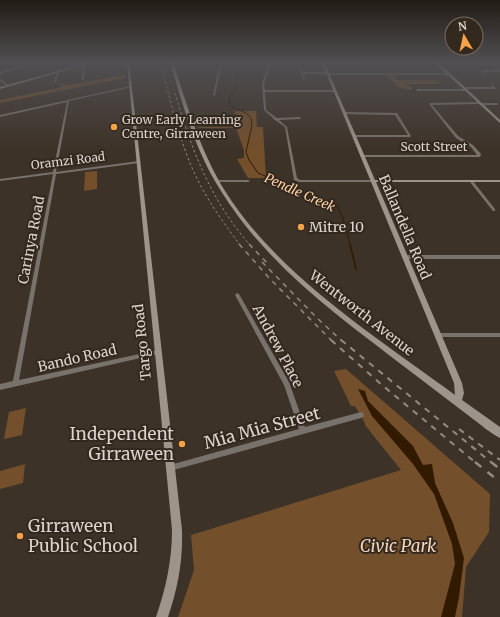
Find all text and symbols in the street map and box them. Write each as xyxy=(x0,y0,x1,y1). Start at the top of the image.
north arrow xyxy=(444,16,484,56)
text: N xyxy=(457,18,468,34)
place label: Grow Early Learning Centre, Girraween xyxy=(122,112,242,141)
marker: Grow Early Learning Centre, Girraween xyxy=(109,122,119,132)
street label: Scott Street xyxy=(401,139,468,154)
street label: Oramzi Road xyxy=(30,149,106,172)
water label: Pendle Creek xyxy=(262,169,338,216)
street label: Ballandella Road xyxy=(375,172,435,283)
street label: Carinya Road xyxy=(14,194,48,286)
place label: Mitre 10 xyxy=(309,218,364,236)
marker: Mitre 10 xyxy=(296,222,306,232)
street label: Wentworth Avenue xyxy=(305,266,418,360)
street label: Andrew Place xyxy=(248,301,307,390)
street label: Targo Road xyxy=(129,302,155,381)
street label: Bando Road xyxy=(36,340,119,376)
street label: Mia Mia Street xyxy=(201,402,323,454)
place label: Independent Girraween xyxy=(70,423,174,465)
marker: Independent Girraween xyxy=(177,439,187,449)
place label: Girraween Public School xyxy=(28,515,138,557)
marker: Girraween Public School xyxy=(15,531,25,541)
park label: Civic Park xyxy=(360,535,437,557)

